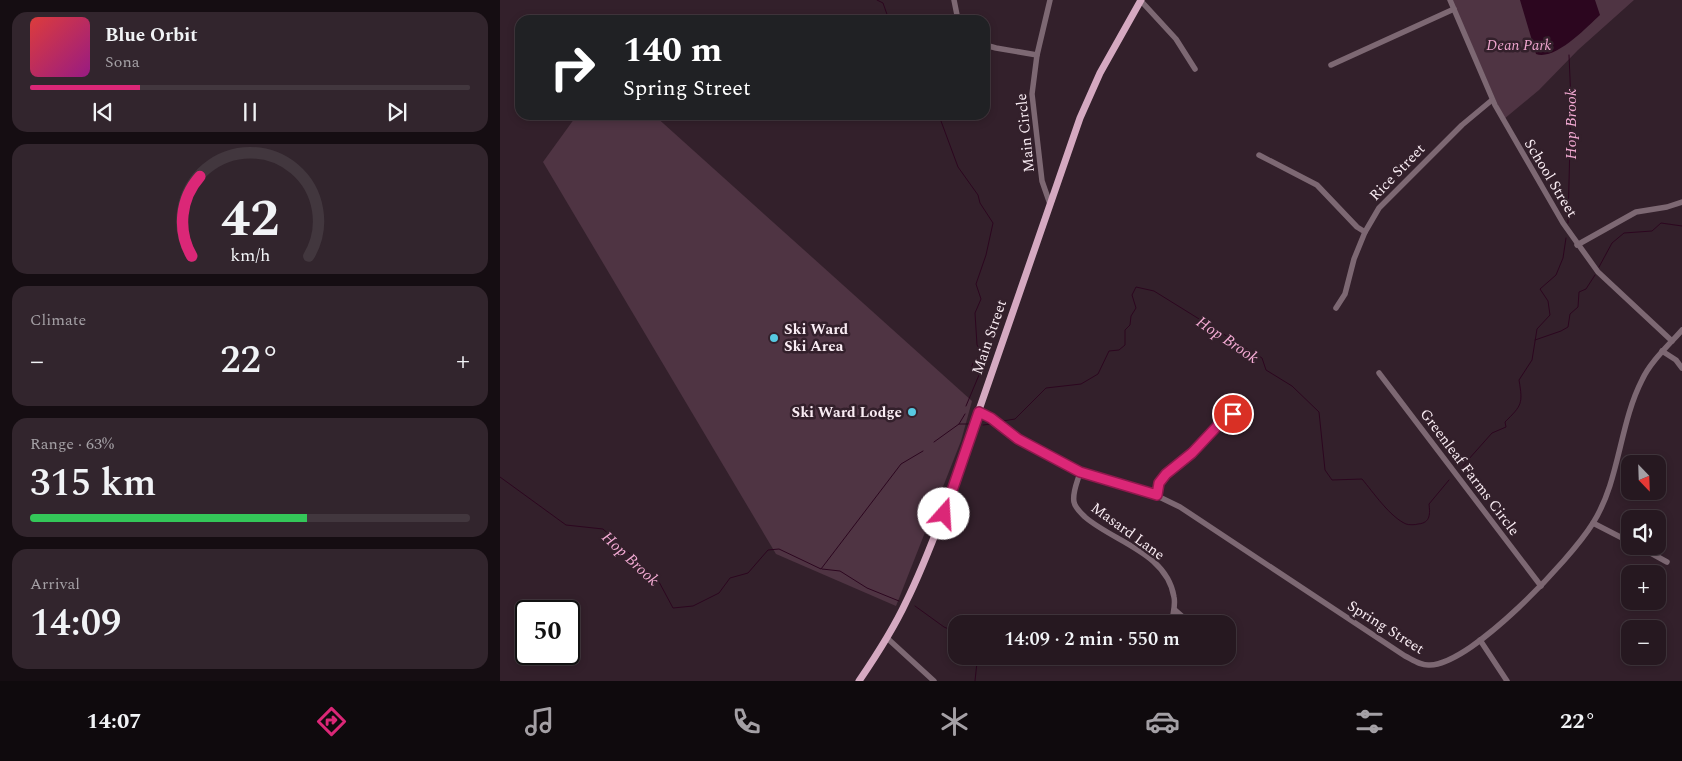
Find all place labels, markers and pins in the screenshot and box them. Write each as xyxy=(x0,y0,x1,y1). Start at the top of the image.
place label: Ski Ward Ski Area xyxy=(784,318,849,358)
marker: Ski Ward Ski Area xyxy=(768,332,780,344)
pin xyxy=(1212,393,1254,435)
place label: Ski Ward Lodge xyxy=(792,401,902,424)
marker: Ski Ward Lodge xyxy=(906,406,918,418)

